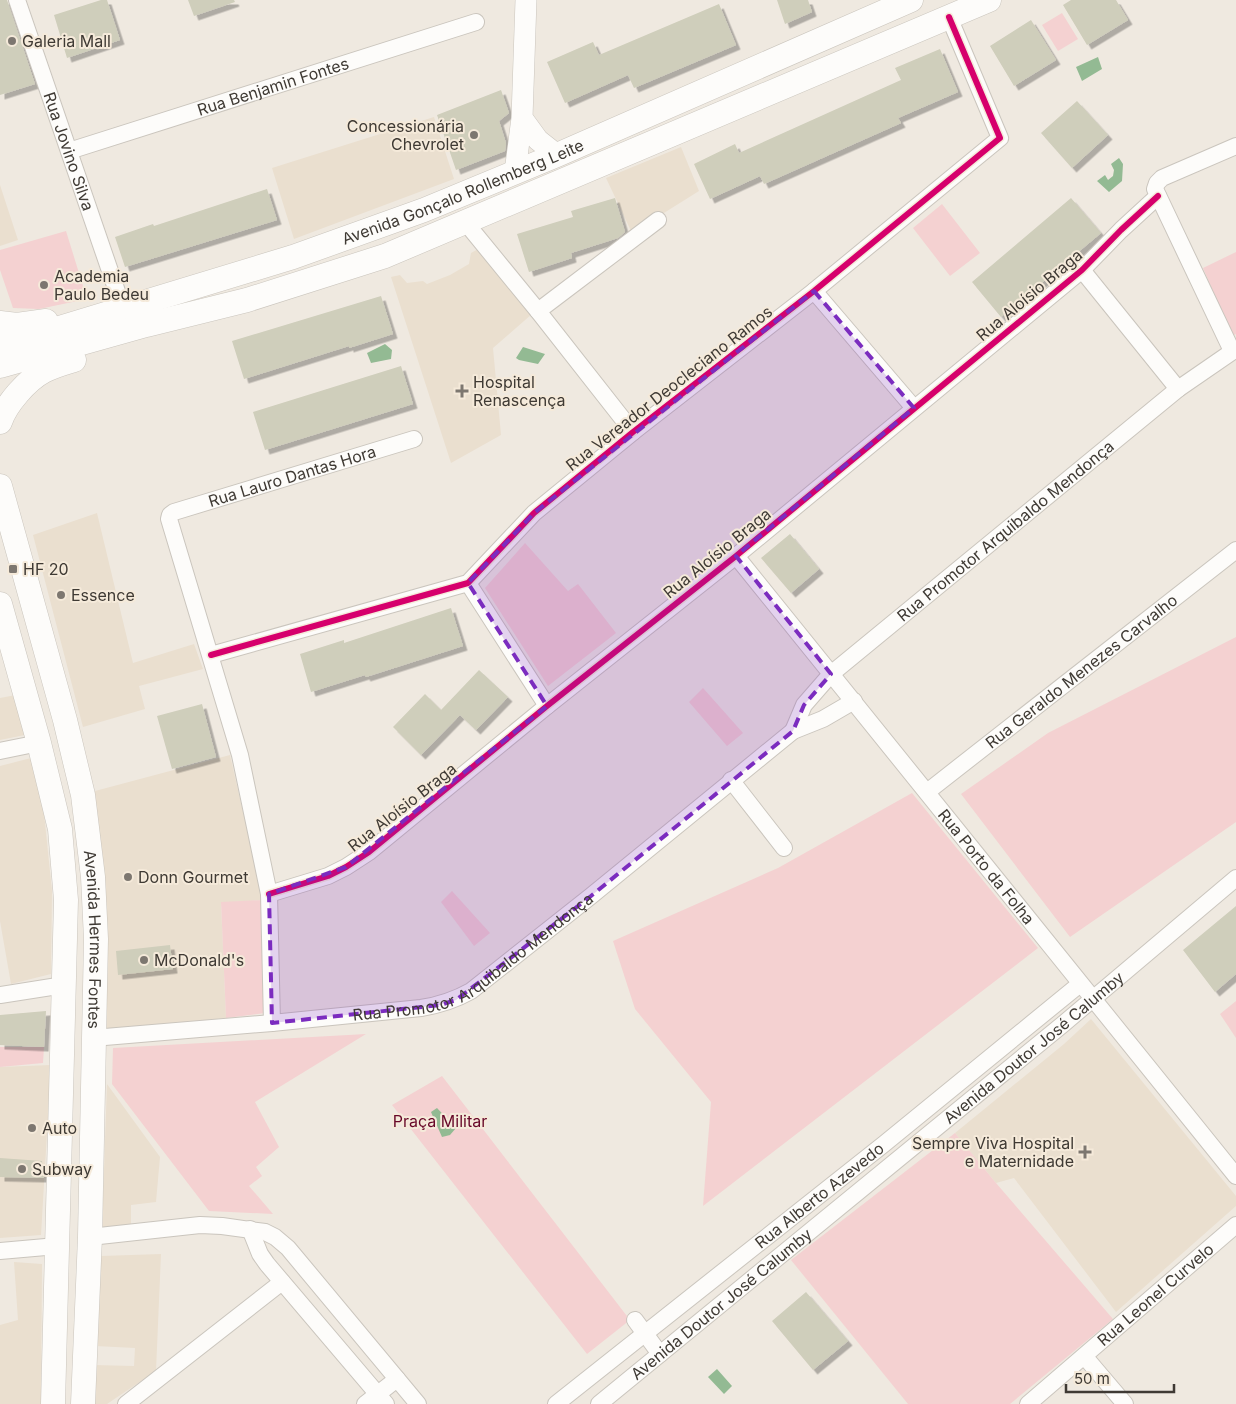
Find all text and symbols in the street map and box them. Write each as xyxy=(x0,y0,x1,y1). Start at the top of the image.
place label: Galeria Mall xyxy=(22,31,111,51)
marker: Galeria Mall xyxy=(6,35,18,47)
street label: Rua Benjamin Fontes xyxy=(195,53,351,120)
street label: Rua Jovino Silva xyxy=(39,89,99,213)
place label: Concessionária Chevrolet xyxy=(347,116,464,154)
marker: Concessionária Chevrolet xyxy=(468,129,480,141)
street label: Avenida Gonçalo Rollemberg Leite xyxy=(339,135,587,249)
street label: Rua Aloísio Braga xyxy=(972,245,1086,345)
place label: Academia Paulo Bedeu xyxy=(54,266,149,304)
marker: Academia Paulo Bedeu xyxy=(38,279,50,291)
street label: Rua Vereador Deocleciano Ramos xyxy=(562,301,776,475)
place label: Hospital Renascença xyxy=(473,372,565,410)
marker: Hospital Renascença xyxy=(455,384,469,398)
street label: Rua Promotor Arquibaldo Mendonça xyxy=(893,436,1118,626)
street label: Rua Lauro Dantas Hora xyxy=(206,441,378,511)
street label: Rua Aloísio Braga xyxy=(659,504,775,602)
place label: HF 20 xyxy=(23,559,69,579)
marker: HF 20 xyxy=(7,563,19,575)
place label: Essence xyxy=(71,585,135,605)
marker: Essence xyxy=(55,589,67,601)
street label: Rua Geraldo Menezes Carvalho xyxy=(981,590,1181,752)
street label: Rua Aloísio Braga xyxy=(344,758,460,856)
street label: Rua Porto da Folha xyxy=(934,805,1039,928)
street label: Avenida Hermes Fontes xyxy=(80,849,106,1029)
place label: Donn Gourmet xyxy=(138,867,248,887)
marker: Donn Gourmet xyxy=(122,871,134,883)
street label: Rua Promotor Arquibaldo Mendonça xyxy=(352,888,597,1025)
place label: McDonald's xyxy=(154,950,244,970)
marker: McDonald's xyxy=(138,954,150,966)
street label: Avenida Doutor José Calumby xyxy=(939,967,1128,1128)
park label: Praça Militar xyxy=(393,1111,487,1131)
place label: Auto xyxy=(42,1118,77,1138)
marker: Auto xyxy=(26,1122,38,1134)
place label: Sempre Viva Hospital e Maternidade xyxy=(912,1133,1074,1171)
street label: Rua Alberto Azevedo xyxy=(751,1138,888,1252)
marker: Sempre Viva Hospital e Maternidade xyxy=(1078,1145,1092,1159)
place label: Subway xyxy=(32,1159,92,1179)
marker: Subway xyxy=(16,1163,28,1175)
street label: Avenida Doutor José Calumby xyxy=(627,1224,816,1384)
street label: Rua Leonel Curvelo xyxy=(1093,1239,1218,1350)
scale bar xyxy=(1066,1362,1174,1394)
text: 50 m xyxy=(1074,1369,1110,1388)

